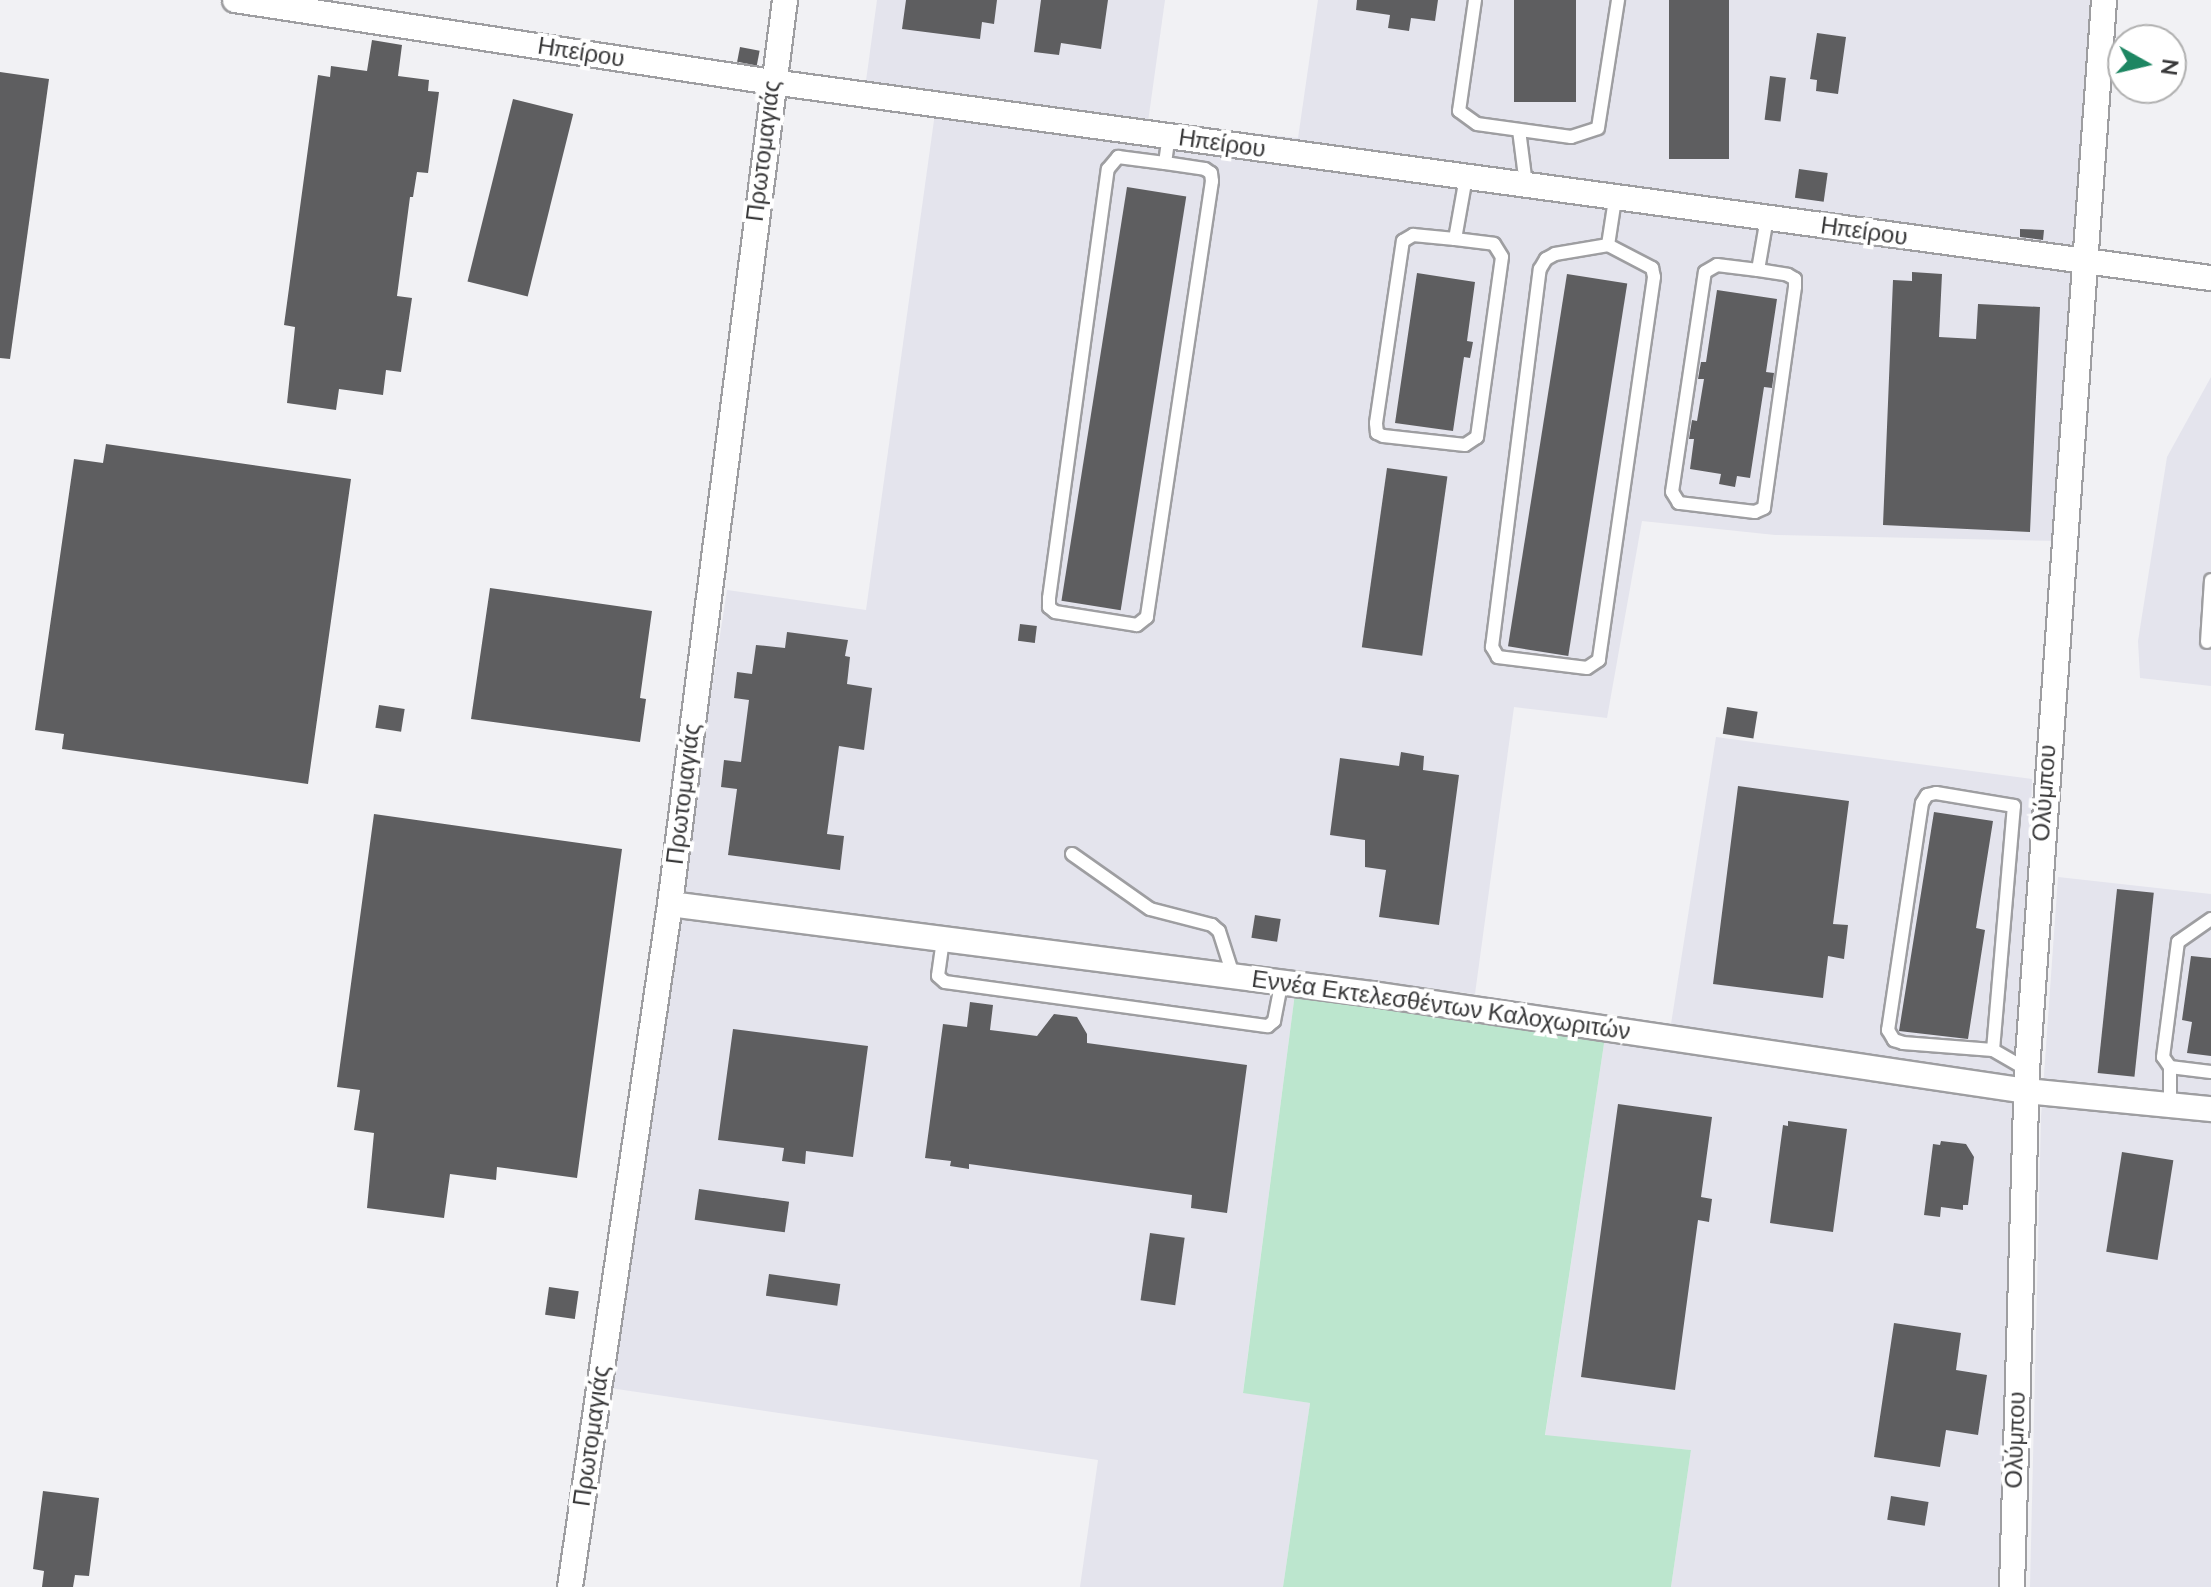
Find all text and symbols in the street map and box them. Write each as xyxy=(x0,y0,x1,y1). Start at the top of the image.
north arrow xyxy=(2107,24,2187,104)
street label: Ηπείρου xyxy=(535,32,627,74)
text: N xyxy=(2153,57,2185,77)
street label: Πρωτομαγιάς xyxy=(741,79,787,223)
street label: Ηπείρου xyxy=(1177,124,1267,164)
street label: Ηπείρου xyxy=(1819,212,1909,252)
street label: Πρωτομαγιάς xyxy=(661,722,707,866)
street label: Ολύμπου xyxy=(2027,743,2063,843)
street label: Εννέα Εκτελεσθέντων Καλοχωριτών xyxy=(1250,965,1632,1047)
street label: Πρωτομαγιάς xyxy=(568,1364,616,1508)
street label: Ολύμπου xyxy=(2000,1391,2032,1489)

